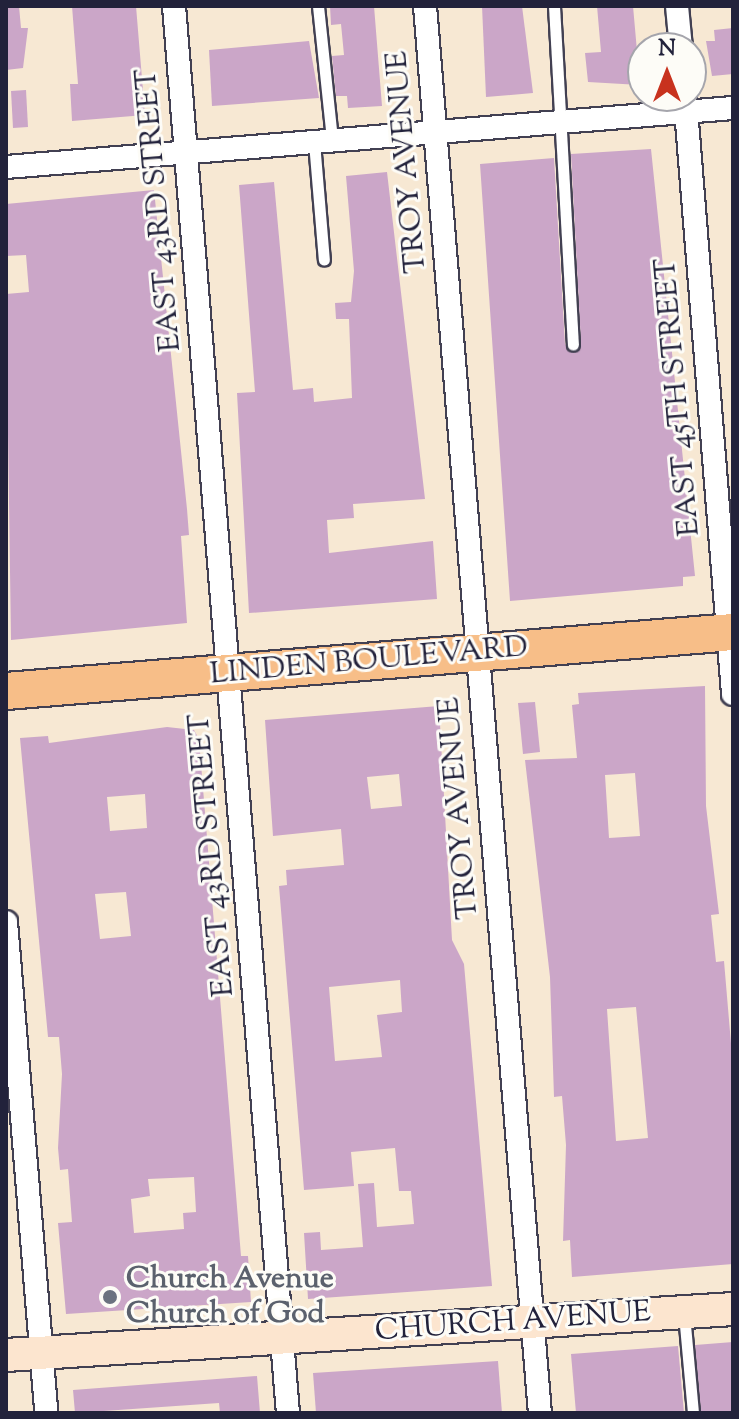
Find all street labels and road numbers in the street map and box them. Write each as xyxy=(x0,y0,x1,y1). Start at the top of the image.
street label: TROY AVENUE xyxy=(380,49,436,275)
street label: EAST 43RD STREET xyxy=(130,67,190,353)
street label: EAST 45TH STREET xyxy=(649,256,709,538)
street label: LINDEN BOULEVARD xyxy=(209,630,529,694)
street label: TROY AVENUE xyxy=(432,695,488,921)
street label: EAST 43RD STREET xyxy=(183,712,243,998)
street label: CHURCH AVENUE xyxy=(374,1295,652,1351)

